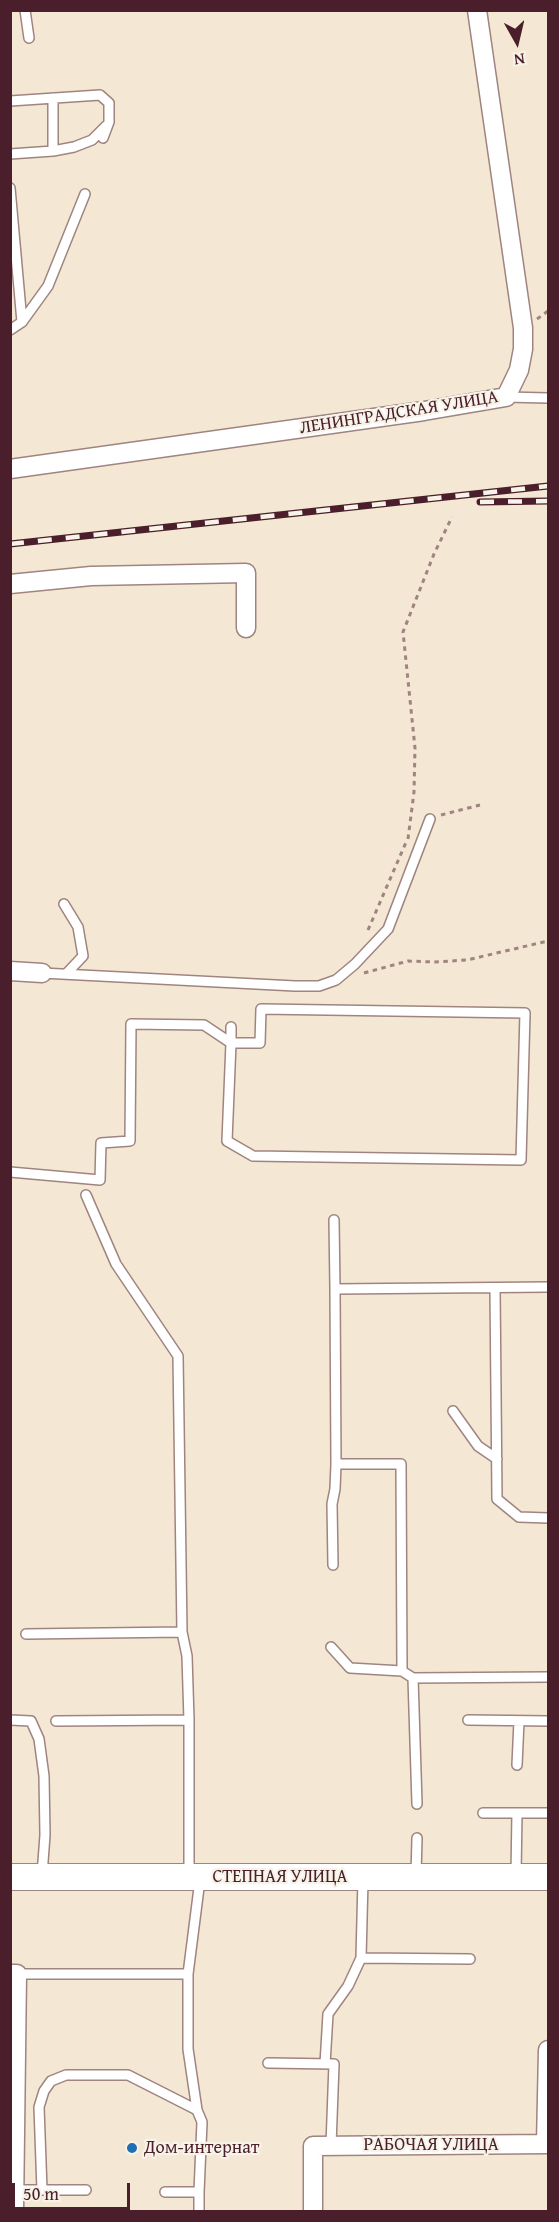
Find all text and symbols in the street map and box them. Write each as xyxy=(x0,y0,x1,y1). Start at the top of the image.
north arrow xyxy=(487,12,547,72)
text: N xyxy=(513,47,526,72)
street label: ЛЕНИНГРАДСКАЯ УЛИЦА xyxy=(298,387,500,439)
street label: СТЕПНАЯ УЛИЦА xyxy=(212,1866,348,1888)
street label: РАБОЧАЯ УЛИЦА xyxy=(363,2134,499,2156)
place label: Дом-интернат xyxy=(144,2137,259,2159)
marker: Дом-интернат xyxy=(125,2141,139,2155)
scale bar xyxy=(15,2171,134,2209)
text: 50 m xyxy=(23,2180,59,2207)

